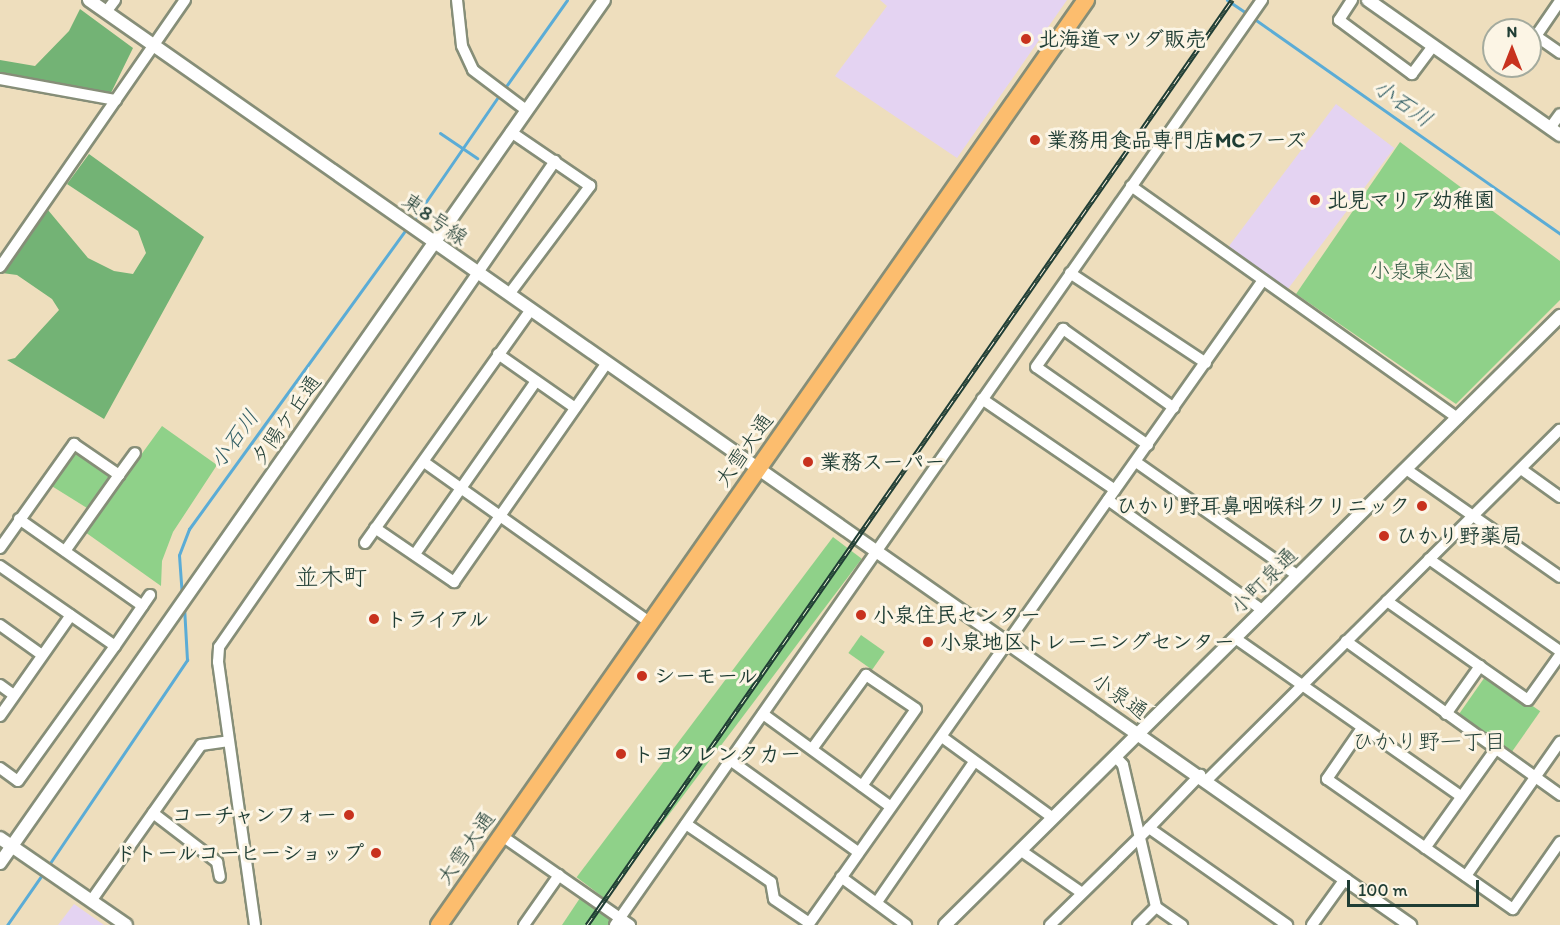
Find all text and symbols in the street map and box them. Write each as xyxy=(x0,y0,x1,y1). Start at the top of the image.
north arrow xyxy=(1482,18,1542,78)
text: N xyxy=(1507,22,1517,41)
place label: 北海道マツダ販売 xyxy=(1038,26,1206,52)
marker: 北海道マツダ販売 xyxy=(1019,32,1033,46)
water label: 小石川 xyxy=(1368,73,1438,133)
place label: 業務用食品専門店MCフーズ xyxy=(1047,127,1308,153)
marker: 業務用食品専門店MCフーズ xyxy=(1028,133,1042,147)
street label: 東8号線 xyxy=(397,187,473,251)
place label: 北見マリア幼稚園 xyxy=(1327,187,1495,213)
marker: 北見マリア幼稚園 xyxy=(1308,193,1322,207)
park label: 小泉東公園 xyxy=(1370,258,1474,284)
street label: 夕陽ケ丘通 xyxy=(246,370,326,470)
water label: 小石川 xyxy=(204,405,264,473)
street label: 大雪大通 xyxy=(710,408,778,492)
place label: 業務スーパー xyxy=(820,449,945,475)
marker: 業務スーパー xyxy=(801,455,815,469)
place label: ひかり野耳鼻咽喉科クリニック xyxy=(1116,493,1410,519)
marker: ひかり野耳鼻咽喉科クリニック xyxy=(1415,499,1429,513)
place label: ひかり野薬局 xyxy=(1396,523,1522,549)
marker: ひかり野薬局 xyxy=(1377,529,1391,543)
street label: 小町泉通 xyxy=(1225,542,1303,620)
district label: 並木町 xyxy=(295,563,367,591)
place label: 小泉住民センター xyxy=(873,602,1041,628)
place label: トライアル xyxy=(386,606,491,632)
marker: 小泉住民センター xyxy=(854,608,868,622)
marker: トライアル xyxy=(367,612,381,626)
place label: 小泉地区トレーニングセンター xyxy=(940,629,1235,655)
marker: 小泉地区トレーニングセンター xyxy=(921,635,935,649)
place label: シーモール xyxy=(654,663,759,689)
street label: 小泉通 xyxy=(1087,668,1153,724)
marker: シーモール xyxy=(635,669,649,683)
district label: ひかり野一丁目 xyxy=(1352,729,1506,755)
place label: トヨタレンタカー xyxy=(633,741,801,767)
marker: トヨタレンタカー xyxy=(614,747,628,761)
place label: コーチャンフォー xyxy=(169,802,337,828)
street label: 大雪大通 xyxy=(432,806,500,890)
marker: コーチャンフォー xyxy=(342,808,356,822)
place label: ドトールコーヒーショップ xyxy=(112,840,364,866)
marker: ドトールコーヒーショップ xyxy=(369,846,383,860)
scale bar xyxy=(1350,868,1482,906)
text: 100 m xyxy=(1358,879,1408,901)

